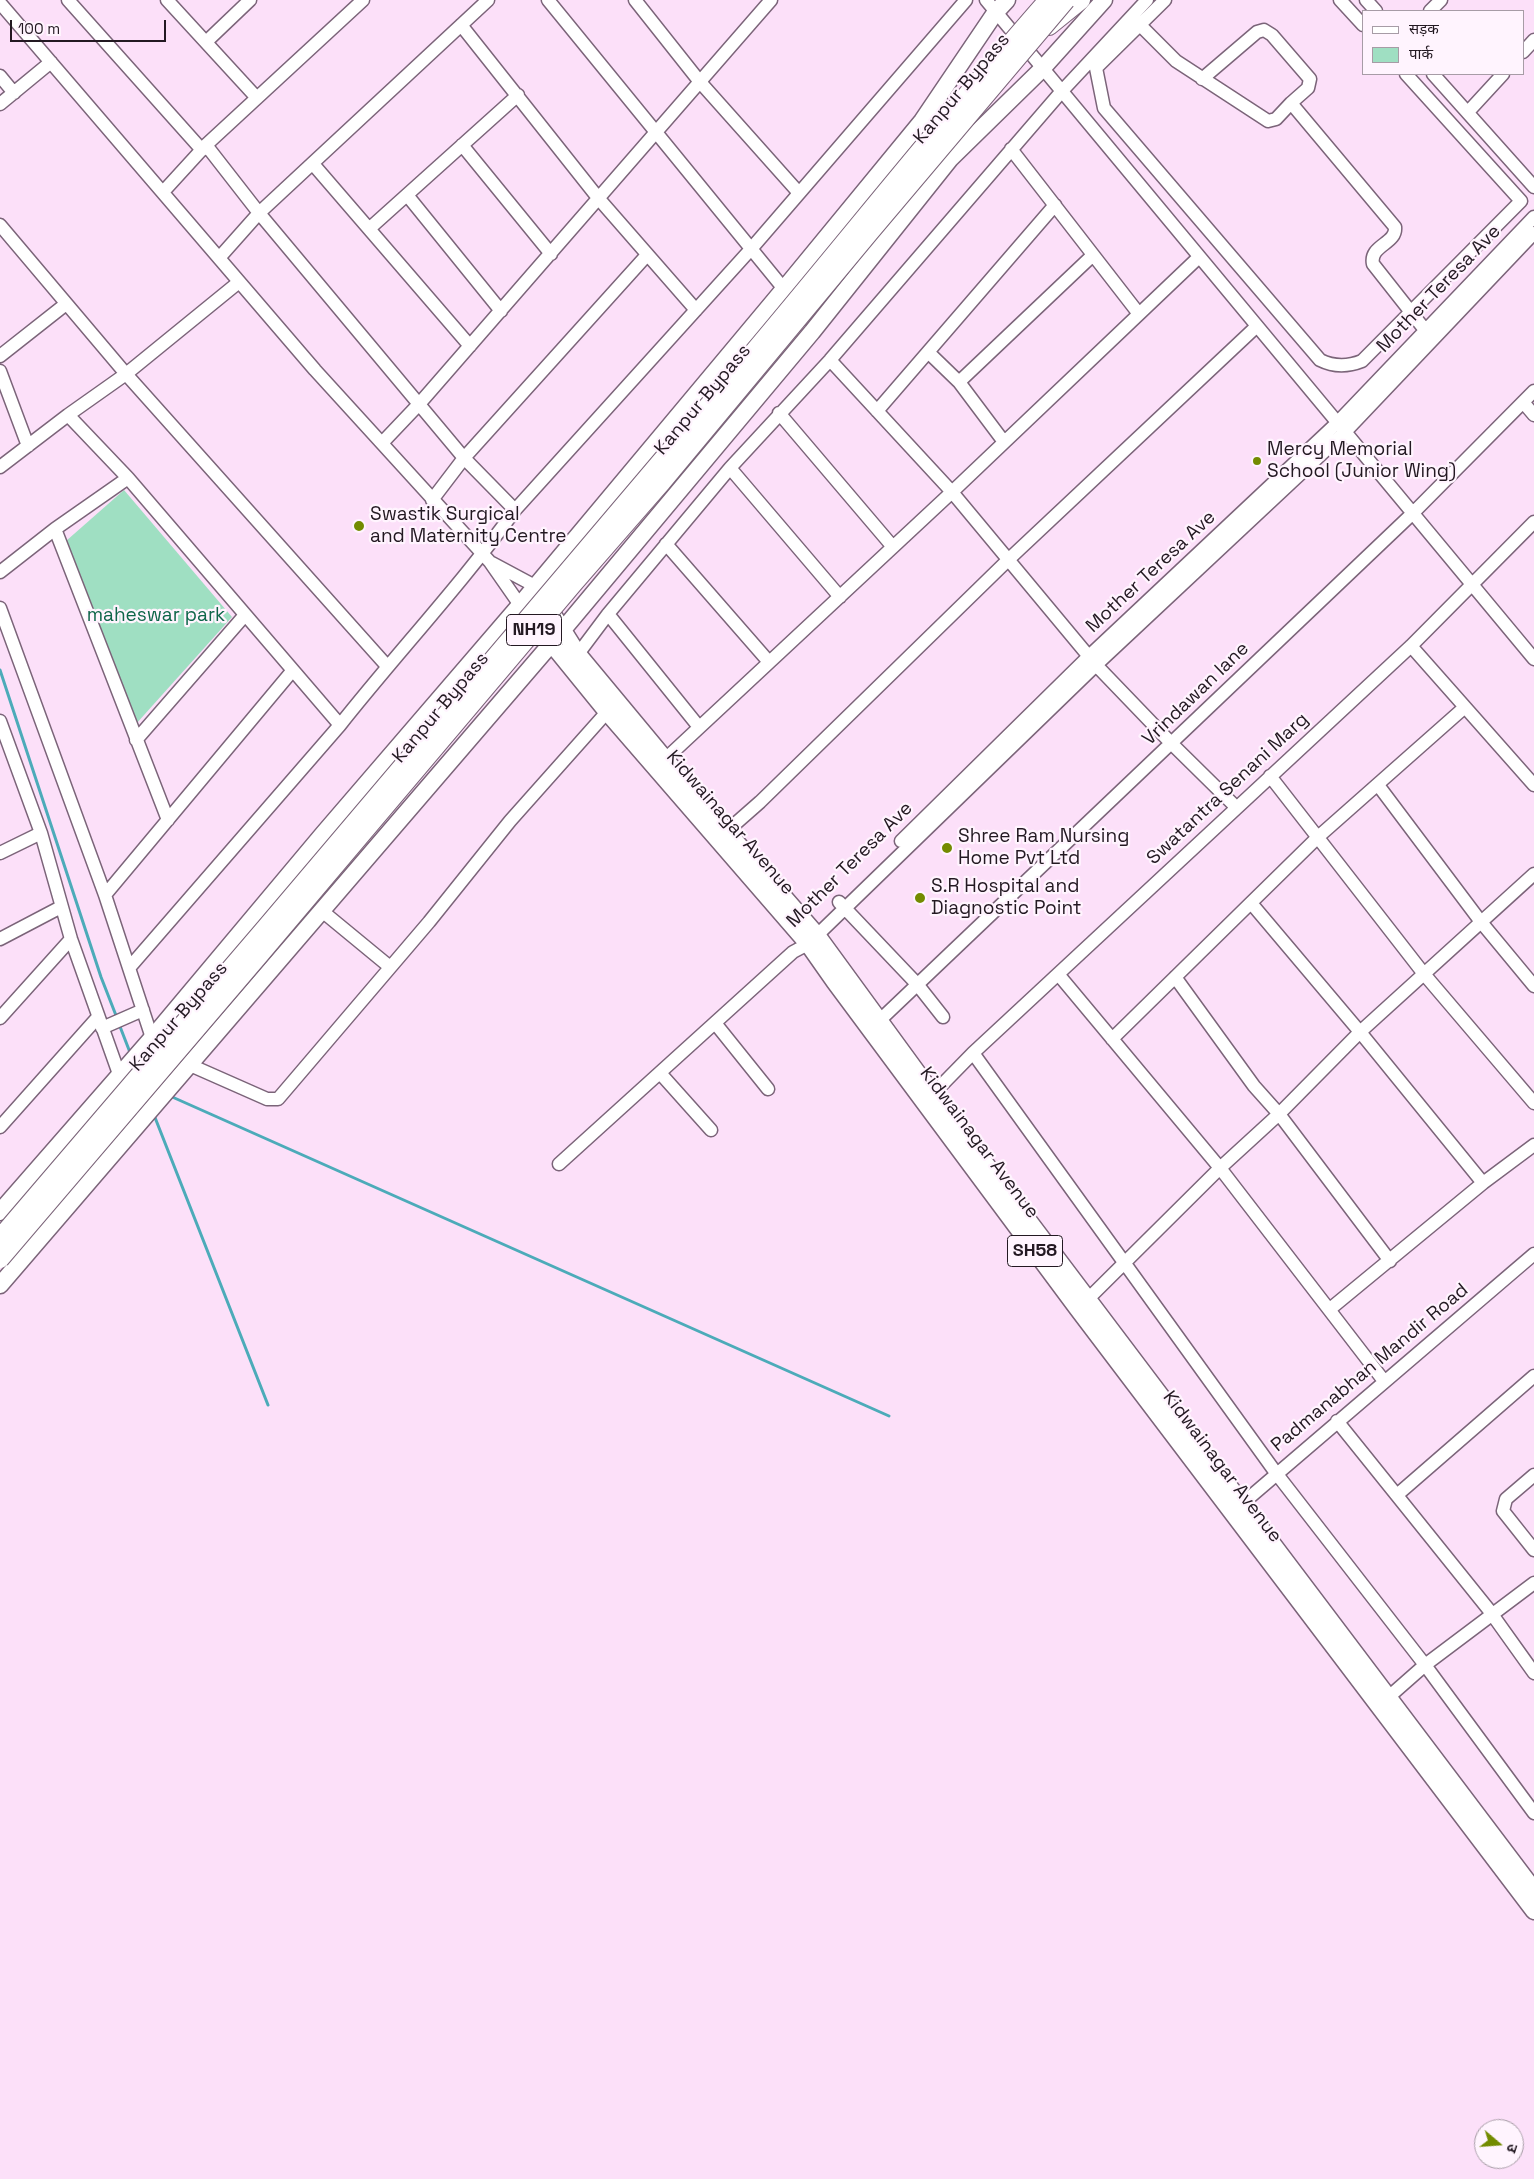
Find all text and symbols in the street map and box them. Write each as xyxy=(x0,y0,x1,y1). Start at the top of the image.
scale bar xyxy=(12,10,169,42)
legend xyxy=(1362,10,1524,75)
text: 100 m xyxy=(18,19,60,38)
text: सड़क xyxy=(1409,19,1439,38)
street label: Kanpur Bypass xyxy=(909,29,1015,149)
text: पार्क xyxy=(1409,44,1433,63)
street label: Mother Teresa Ave xyxy=(1372,220,1506,358)
street label: Kanpur Bypass xyxy=(650,340,756,460)
place label: Mercy Memorial School (Junior Wing) xyxy=(1267,439,1456,483)
marker: Mercy Memorial School (Junior Wing) xyxy=(1251,455,1263,467)
place label: Swastik Surgical and Maternity Centre xyxy=(370,504,566,548)
street label: Mother Teresa Ave xyxy=(1082,506,1220,638)
marker: Swastik Surgical and Maternity Centre xyxy=(352,519,366,533)
park label: maheswar park xyxy=(87,605,225,627)
road number: NH19 xyxy=(506,614,562,646)
street label: Vrindawan lane xyxy=(1138,638,1254,750)
street label: Kanpur Bypass xyxy=(388,648,494,768)
street label: Swatantra Senani Marg xyxy=(1143,708,1313,870)
street label: Kidwainagar Avenue xyxy=(661,746,799,900)
street label: Mother Teresa Ave xyxy=(782,797,918,933)
place label: Shree Ram Nursing Home Pvt Ltd xyxy=(958,826,1129,870)
marker: Shree Ram Nursing Home Pvt Ltd xyxy=(940,841,954,855)
place label: S.R Hospital and Diagnostic Point xyxy=(931,876,1082,920)
marker: S.R Hospital and Diagnostic Point xyxy=(913,891,927,905)
street label: Kanpur Bypass xyxy=(125,958,233,1076)
street label: Kidwainagar Avenue xyxy=(915,1063,1043,1223)
road number: SH58 xyxy=(1008,1236,1062,1266)
street label: Padmanabhan Mandir Road xyxy=(1267,1279,1473,1457)
street label: Kidwainagar Avenue xyxy=(1158,1387,1286,1547)
north arrow xyxy=(1474,2119,1524,2169)
text: उ xyxy=(1502,2142,1522,2155)

